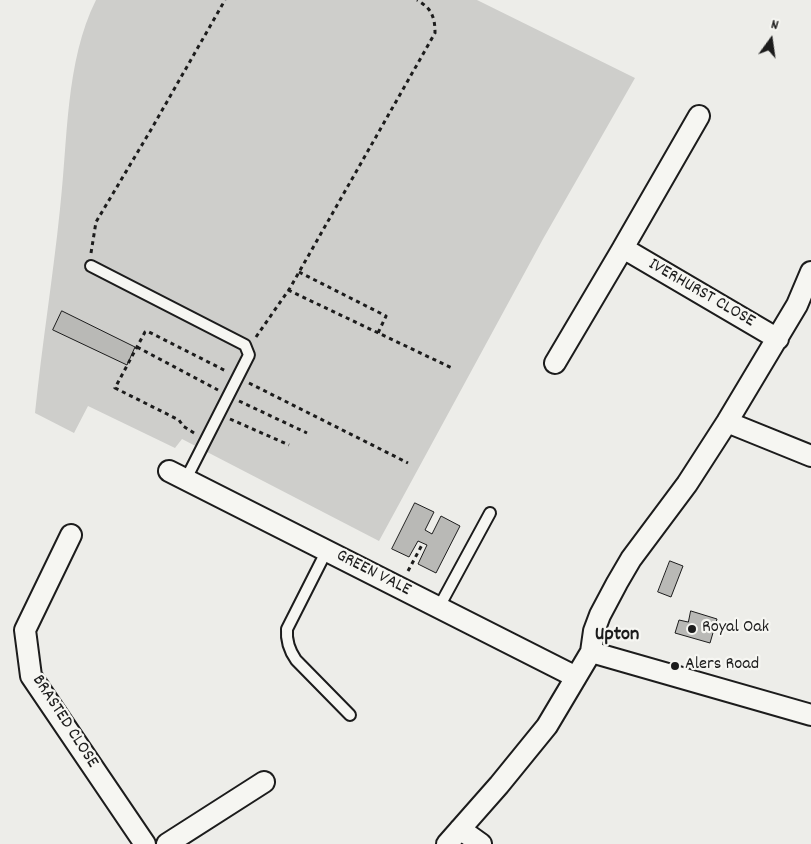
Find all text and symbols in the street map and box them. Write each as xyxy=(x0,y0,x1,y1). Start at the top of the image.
north arrow xyxy=(746,15,796,65)
text: N xyxy=(769,15,780,36)
street label: IVERHURST CLOSE xyxy=(644,255,758,333)
street label: GREEN VALE xyxy=(332,546,414,602)
place label: Royal Oak xyxy=(702,618,769,640)
marker: Royal Oak xyxy=(686,623,698,635)
district label: Upton xyxy=(595,624,639,648)
place label: Alers Road xyxy=(685,655,759,677)
marker: Alers Road xyxy=(669,660,681,672)
street label: BRASTED CLOSE xyxy=(26,671,102,773)

